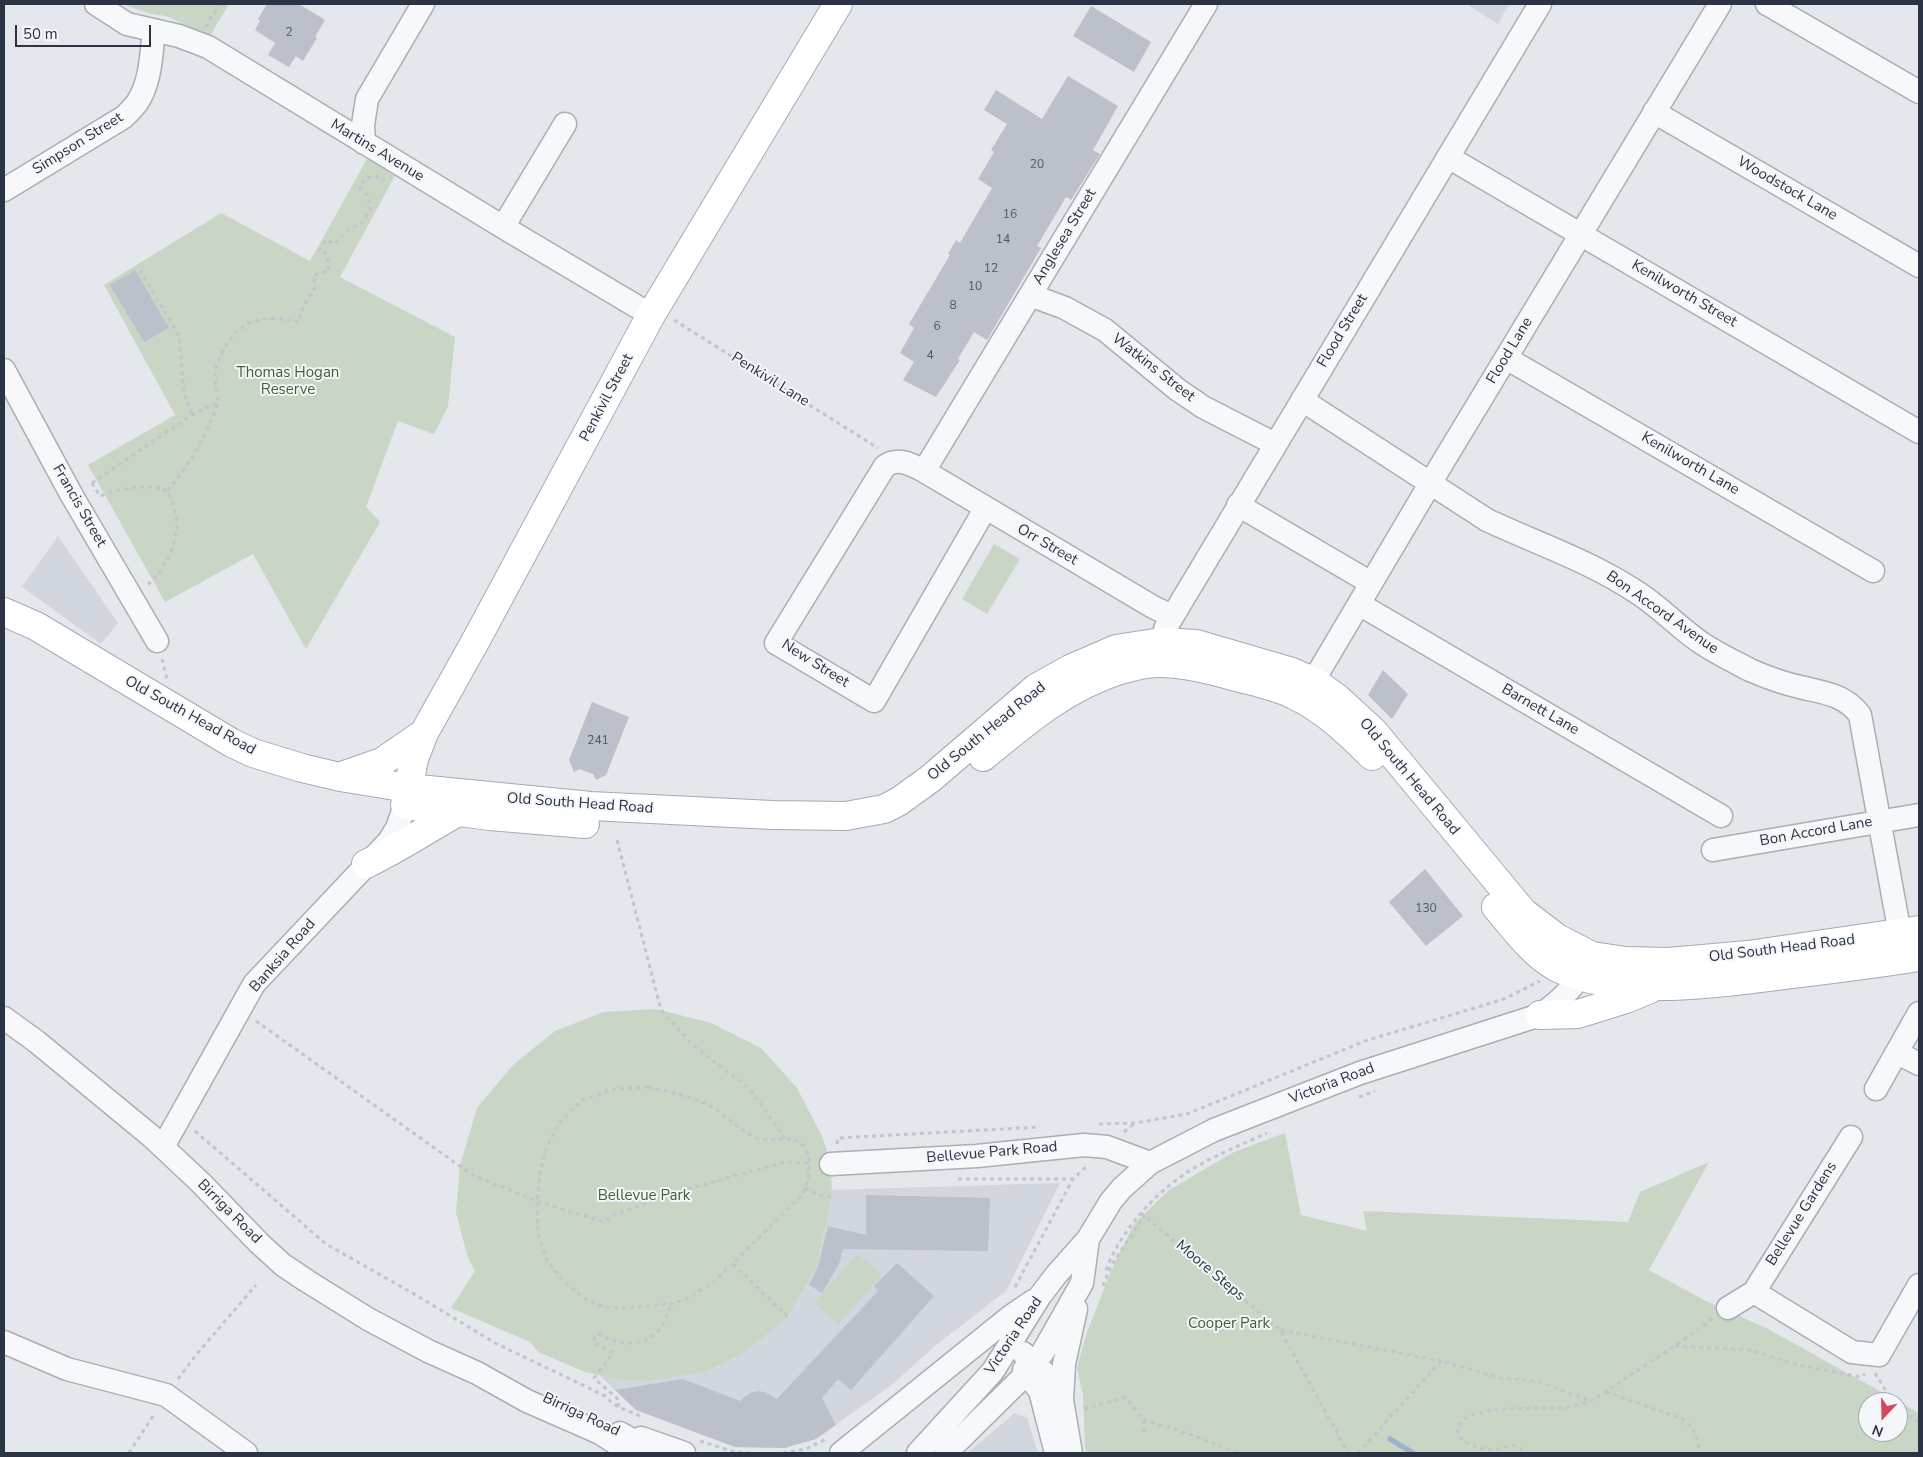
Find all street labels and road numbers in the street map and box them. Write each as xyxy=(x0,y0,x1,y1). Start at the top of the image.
street label: Simpson Street xyxy=(29,109,127,179)
street label: Martins Avenue xyxy=(327,116,427,186)
street label: Woodstock Lane xyxy=(1734,153,1840,225)
street label: Anglesea Street xyxy=(1029,186,1101,288)
street label: Kenilworth Street xyxy=(1628,257,1740,331)
street label: Flood Street xyxy=(1314,291,1372,371)
street label: Flood Lane xyxy=(1483,314,1537,388)
street label: Watkins Street xyxy=(1108,330,1198,406)
street label: Penkivil Lane xyxy=(728,349,812,411)
street label: Penkivil Street xyxy=(576,351,638,445)
street label: Kenilworth Lane xyxy=(1638,429,1742,499)
street label: Francis Street xyxy=(48,462,110,550)
street label: Orr Street xyxy=(1013,520,1081,570)
street label: Bon Accord Avenue xyxy=(1603,568,1721,658)
street label: New Street xyxy=(778,636,852,692)
street label: Old South Head Road xyxy=(121,673,259,759)
street label: Old South Head Road xyxy=(924,679,1050,785)
street label: Barnett Lane xyxy=(1498,681,1582,739)
street label: Old South Head Road xyxy=(1355,715,1463,839)
street label: Old South Head Road xyxy=(506,790,654,818)
street label: Bon Accord Lane xyxy=(1758,813,1874,851)
street label: Banksia Road xyxy=(246,916,320,996)
street label: Old South Head Road xyxy=(1708,931,1856,967)
street label: Victoria Road xyxy=(1287,1060,1377,1108)
street label: Bellevue Park Road xyxy=(926,1138,1058,1168)
street label: Bellevue Gardens xyxy=(1763,1159,1841,1269)
street label: Birriga Road xyxy=(193,1176,265,1248)
street label: Moore Steps xyxy=(1172,1237,1248,1305)
street label: Victoria Road xyxy=(981,1294,1047,1378)
street label: Birriga Road xyxy=(539,1389,623,1441)

